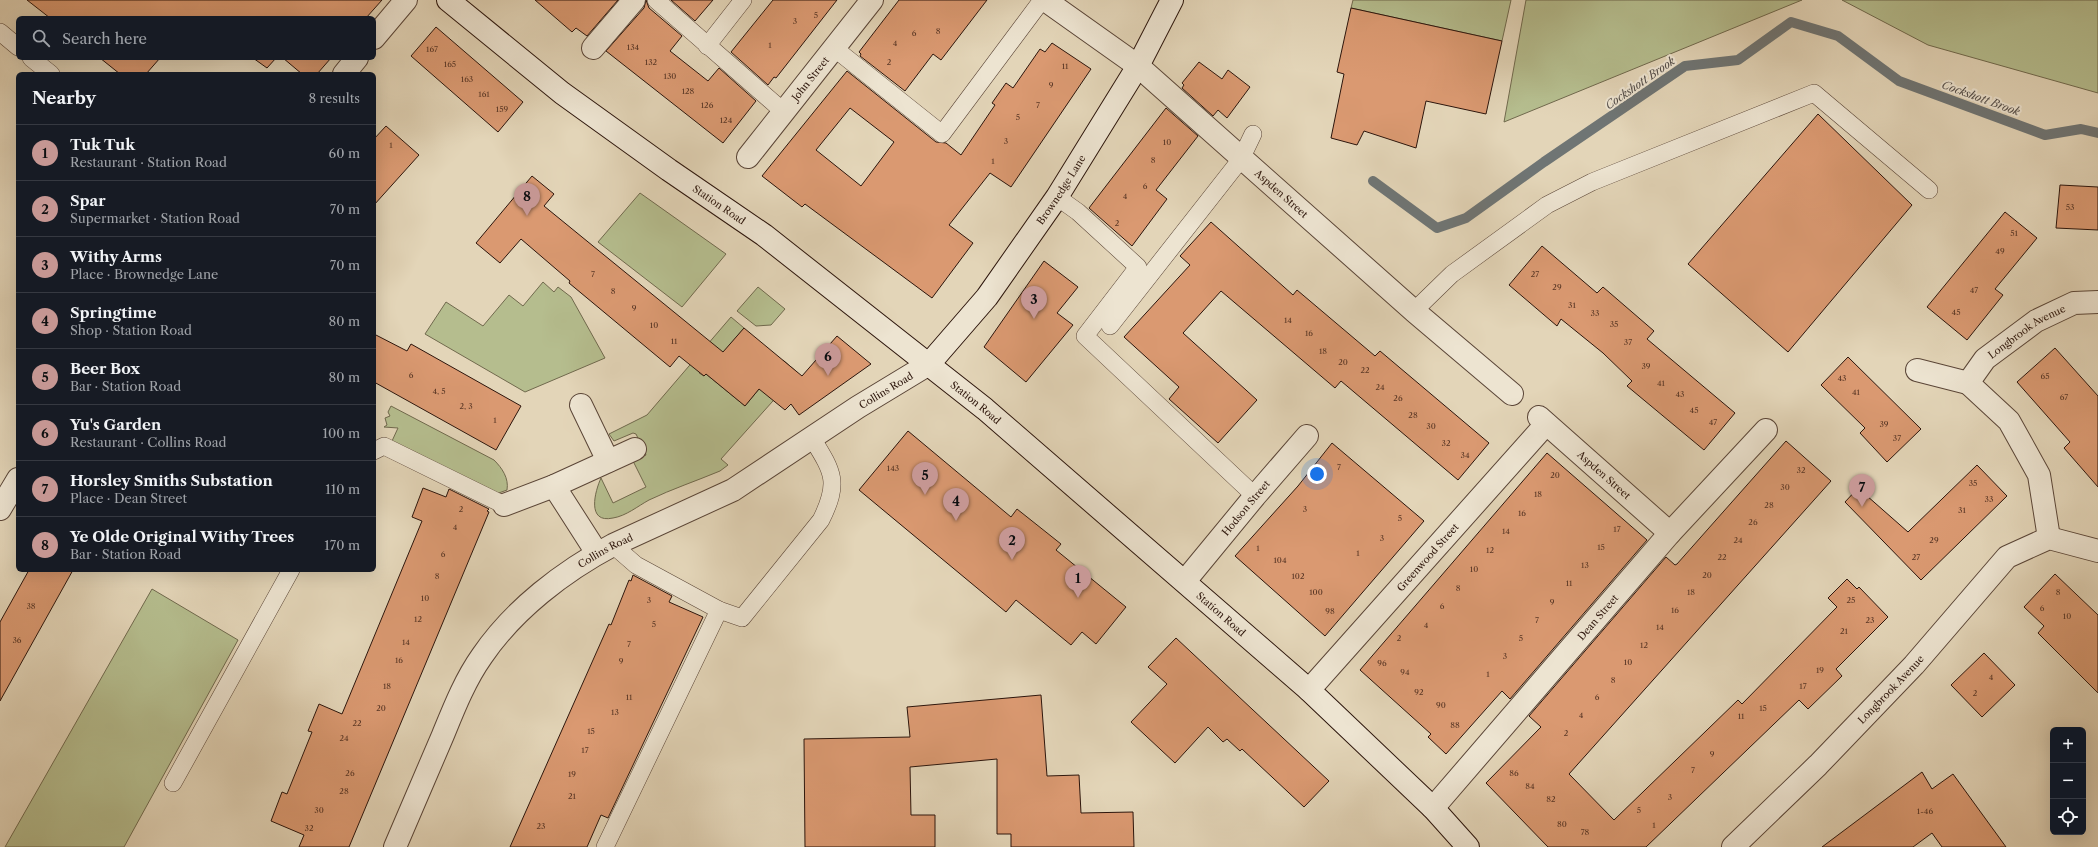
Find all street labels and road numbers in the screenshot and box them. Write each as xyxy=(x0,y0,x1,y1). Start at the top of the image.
street label: John Street xyxy=(788,54,832,105)
street label: Brownedge Lane xyxy=(1034,152,1089,227)
street label: Aspden Street xyxy=(1251,166,1311,221)
street label: Station Road xyxy=(690,182,748,228)
street label: Longbrook Avenue xyxy=(1985,302,2068,362)
street label: Collins Road xyxy=(857,369,915,412)
street label: Station Road xyxy=(948,378,1004,427)
street label: Aspden Street xyxy=(1574,447,1634,502)
street label: Hodson Street xyxy=(1219,477,1273,539)
street label: Greenwood Street xyxy=(1394,520,1462,594)
street label: Collins Road xyxy=(575,531,635,571)
street label: Station Road xyxy=(1193,589,1248,639)
street label: Dean Street xyxy=(1575,592,1622,643)
street label: Longbrook Avenue xyxy=(1855,652,1927,727)

